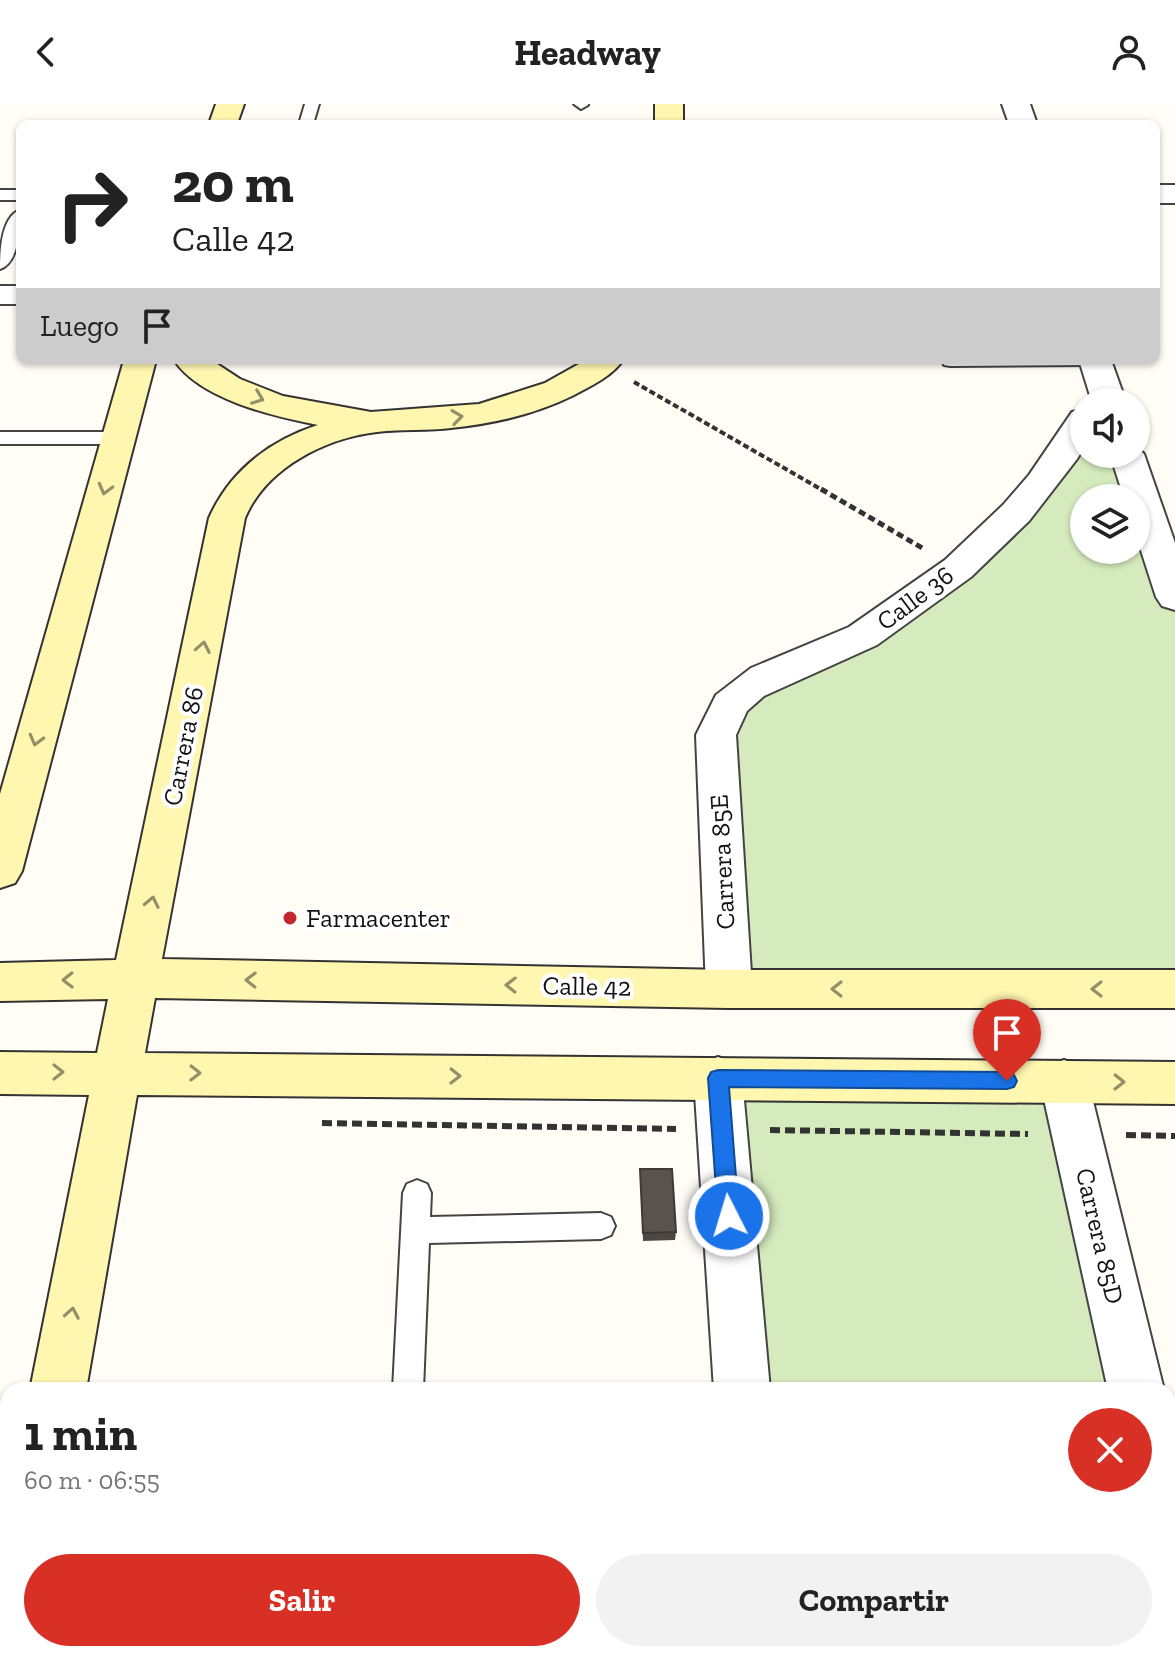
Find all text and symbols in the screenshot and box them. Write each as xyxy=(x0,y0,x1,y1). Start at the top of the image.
icon: back xyxy=(24,30,68,74)
icon: person xyxy=(1107,30,1151,74)
text: Headway xyxy=(514,31,661,74)
text: 20 m xyxy=(172,149,294,216)
icon: right xyxy=(40,152,144,256)
text: Calle 42 xyxy=(172,217,295,260)
icon: arrive xyxy=(135,304,179,348)
text: Luego xyxy=(40,308,119,344)
one-way arrow xyxy=(250,388,264,405)
map controls xyxy=(1070,388,1150,564)
button: sound xyxy=(1070,388,1150,468)
one-way arrow xyxy=(450,409,463,426)
one-way arrow xyxy=(98,482,115,496)
button: layers xyxy=(1070,484,1150,564)
street label: Calle 36 xyxy=(870,559,960,637)
one-way arrow xyxy=(193,641,210,654)
street label: Carrera 86 xyxy=(156,684,210,808)
one-way arrow xyxy=(29,733,45,746)
street label: Carrera 85E xyxy=(702,794,742,930)
one-way arrow xyxy=(142,896,159,909)
place label: Farmacenter xyxy=(306,902,451,934)
marker: Farmacenter xyxy=(281,909,299,927)
street label: Calle 42 xyxy=(542,969,632,1003)
one-way arrow xyxy=(244,971,257,988)
one-way arrow xyxy=(61,972,74,989)
one-way arrow xyxy=(504,976,517,993)
one-way arrow xyxy=(830,980,843,998)
one-way arrow xyxy=(1090,980,1103,998)
pin xyxy=(973,999,1041,1081)
icon: arrive xyxy=(985,1011,1029,1055)
one-way arrow xyxy=(52,1063,65,1081)
one-way arrow xyxy=(189,1064,202,1082)
one-way arrow xyxy=(449,1067,462,1084)
one-way arrow xyxy=(1113,1073,1126,1091)
street label: Carrera 85D xyxy=(1069,1165,1131,1307)
position arrow xyxy=(687,1174,771,1258)
one-way arrow xyxy=(62,1307,79,1320)
text: 1 min xyxy=(24,1405,137,1462)
button: close xyxy=(1068,1408,1152,1492)
text: 60 m · 06:55 xyxy=(24,1464,160,1496)
button: Salir xyxy=(24,1554,580,1646)
button: Compartir xyxy=(596,1554,1152,1646)

